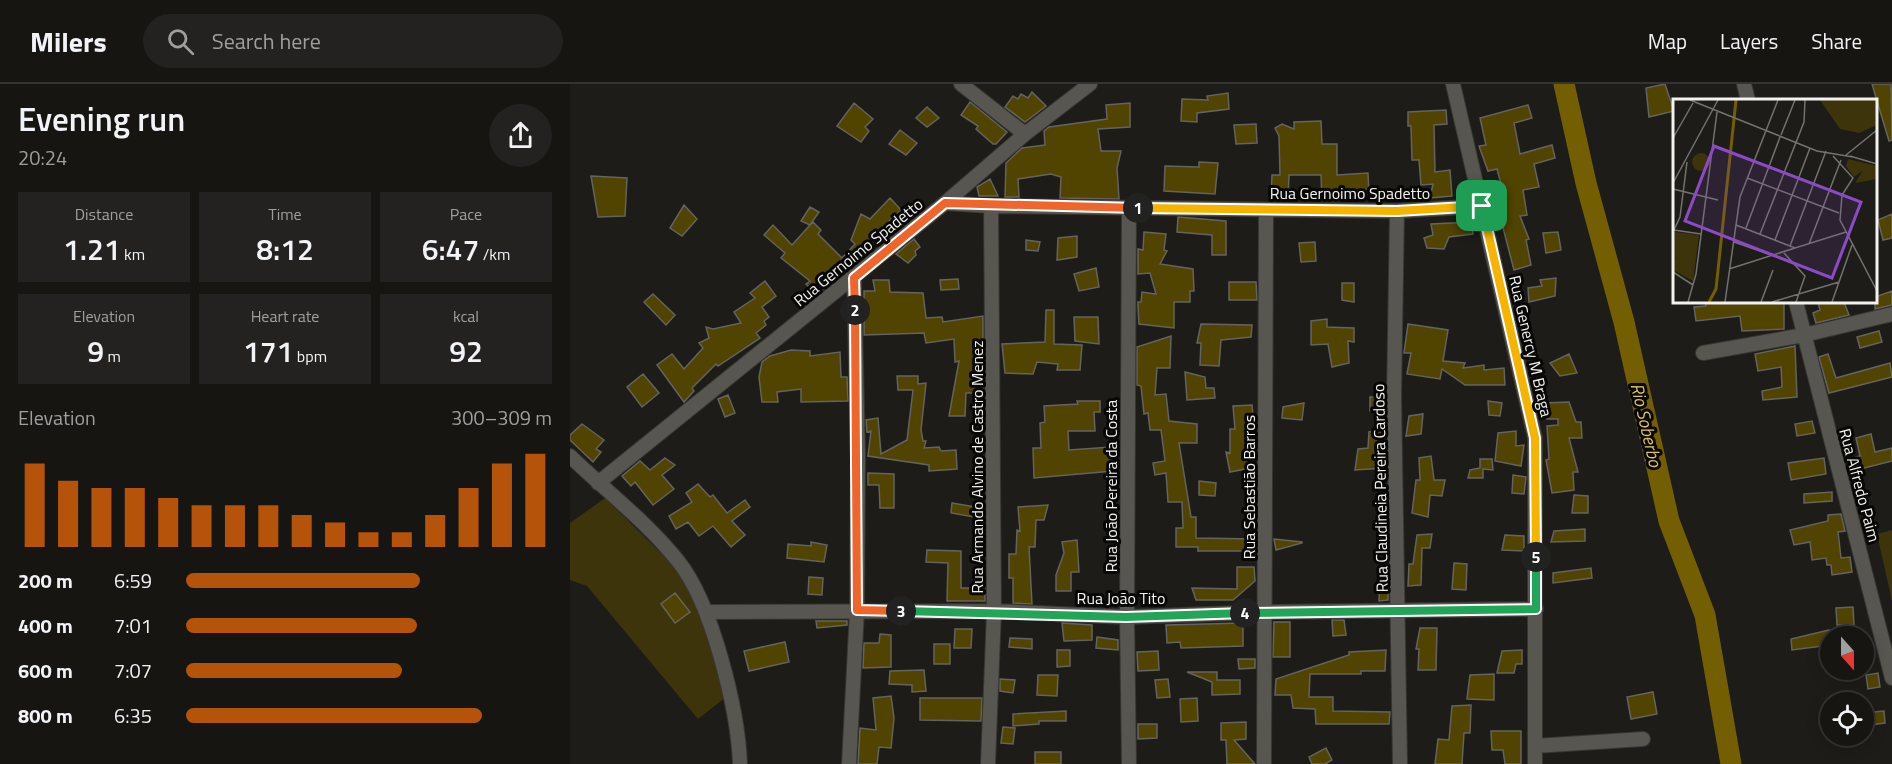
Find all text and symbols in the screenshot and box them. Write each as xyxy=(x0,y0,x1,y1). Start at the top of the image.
search box xyxy=(143,14,563,68)
text: Milers xyxy=(30,20,107,63)
text: Search here xyxy=(212,24,321,58)
icon: search xyxy=(164,25,197,58)
text: Map xyxy=(1648,25,1687,57)
text: Layers xyxy=(1720,25,1778,57)
text: Share xyxy=(1811,25,1862,57)
text: Evening run xyxy=(18,94,185,144)
inset map xyxy=(1673,99,1877,303)
button: share xyxy=(489,104,552,167)
text: 20:24 xyxy=(18,142,67,173)
pin xyxy=(1456,180,1507,231)
street label: Rua Gernoimo Spadetto xyxy=(1270,181,1430,205)
icon: arrive xyxy=(1465,189,1498,222)
street label: Rua Gernoimo Spadetto xyxy=(788,192,928,312)
pin: 1 xyxy=(1123,193,1153,223)
text: 1 xyxy=(1134,196,1142,220)
text: Distance xyxy=(75,202,133,226)
text: Time xyxy=(268,202,302,226)
text: Pace xyxy=(450,202,482,226)
text: 1.21 xyxy=(63,226,121,272)
text: 8:12 xyxy=(256,226,314,272)
text: 6:47 xyxy=(422,226,479,272)
text: km xyxy=(121,242,145,266)
text: /km xyxy=(479,242,510,266)
street label: Rua Genercy M Braga xyxy=(1503,273,1559,419)
pin: 2 xyxy=(840,295,870,325)
text: 2 xyxy=(851,298,859,322)
text: Elevation xyxy=(73,304,135,328)
text: Heart rate xyxy=(251,304,319,328)
text: kcal xyxy=(453,304,479,328)
text: 9 xyxy=(87,328,104,374)
text: 171 xyxy=(243,328,293,374)
text: 92 xyxy=(449,328,483,374)
street label: Rua Armando Alvino de Castro Menez xyxy=(965,341,989,593)
text: m xyxy=(104,344,121,368)
text: bpm xyxy=(293,344,327,368)
water label: Rio Soberbo xyxy=(1624,380,1670,471)
street label: Rua Claudineia Pereira Cardoso xyxy=(1366,383,1394,593)
street label: Rua João Pereira da Costa xyxy=(1099,400,1123,572)
text: Elevation xyxy=(18,402,96,433)
text: 300–309 m xyxy=(451,402,552,433)
street label: Rua Sebastião Barros xyxy=(1237,415,1261,559)
street label: Rua Alfredo Paim xyxy=(1833,426,1887,544)
pin: 5 xyxy=(1521,542,1551,572)
text: 5 xyxy=(1532,545,1540,569)
text: 200 m xyxy=(18,565,73,596)
text: 6:59 xyxy=(114,565,152,596)
street label: Rua João Tito xyxy=(1077,586,1165,610)
pin: 3 xyxy=(886,596,916,626)
pin: 4 xyxy=(1230,598,1260,628)
text: 3 xyxy=(897,599,905,623)
text: 4 xyxy=(1241,601,1249,625)
text: 400 m xyxy=(18,610,73,641)
text: 7:01 xyxy=(114,610,152,641)
north arrow xyxy=(1820,626,1874,680)
map controls xyxy=(1820,626,1874,746)
text: 600 m xyxy=(18,655,73,686)
text: 7:07 xyxy=(114,655,152,686)
button: locate xyxy=(1820,692,1874,746)
text: 800 m xyxy=(18,700,73,731)
text: 6:35 xyxy=(114,700,152,731)

